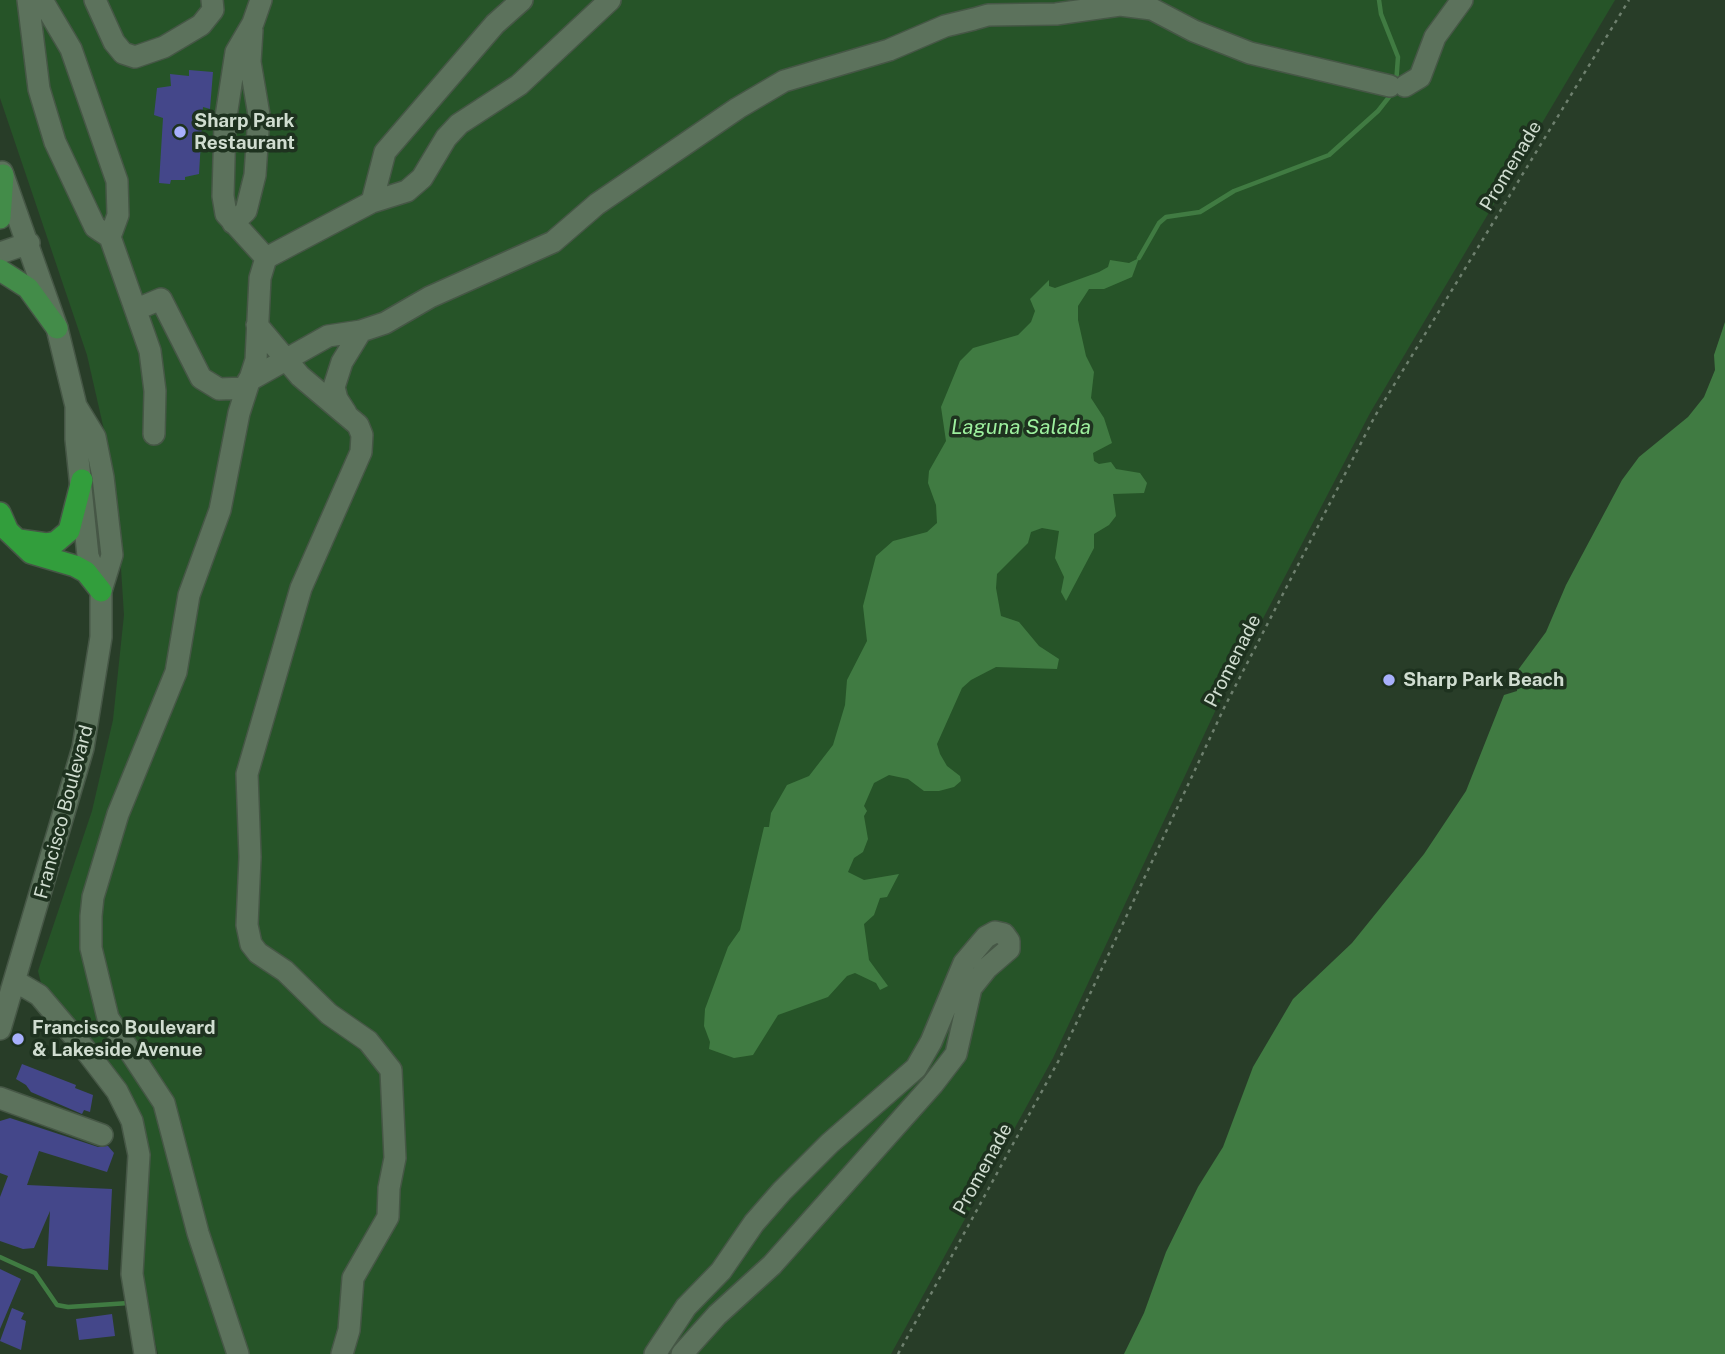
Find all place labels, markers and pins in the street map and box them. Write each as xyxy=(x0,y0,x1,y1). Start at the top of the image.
place label: Sharp Park Restaurant xyxy=(194,110,295,154)
marker: Sharp Park Restaurant xyxy=(172,124,188,140)
place label: Sharp Park Beach xyxy=(1403,669,1564,691)
marker: Sharp Park Beach xyxy=(1381,672,1397,688)
place label: Francisco Boulevard & Lakeside Avenue xyxy=(32,1017,216,1061)
marker: Francisco Boulevard & Lakeside Avenue xyxy=(10,1031,26,1047)

